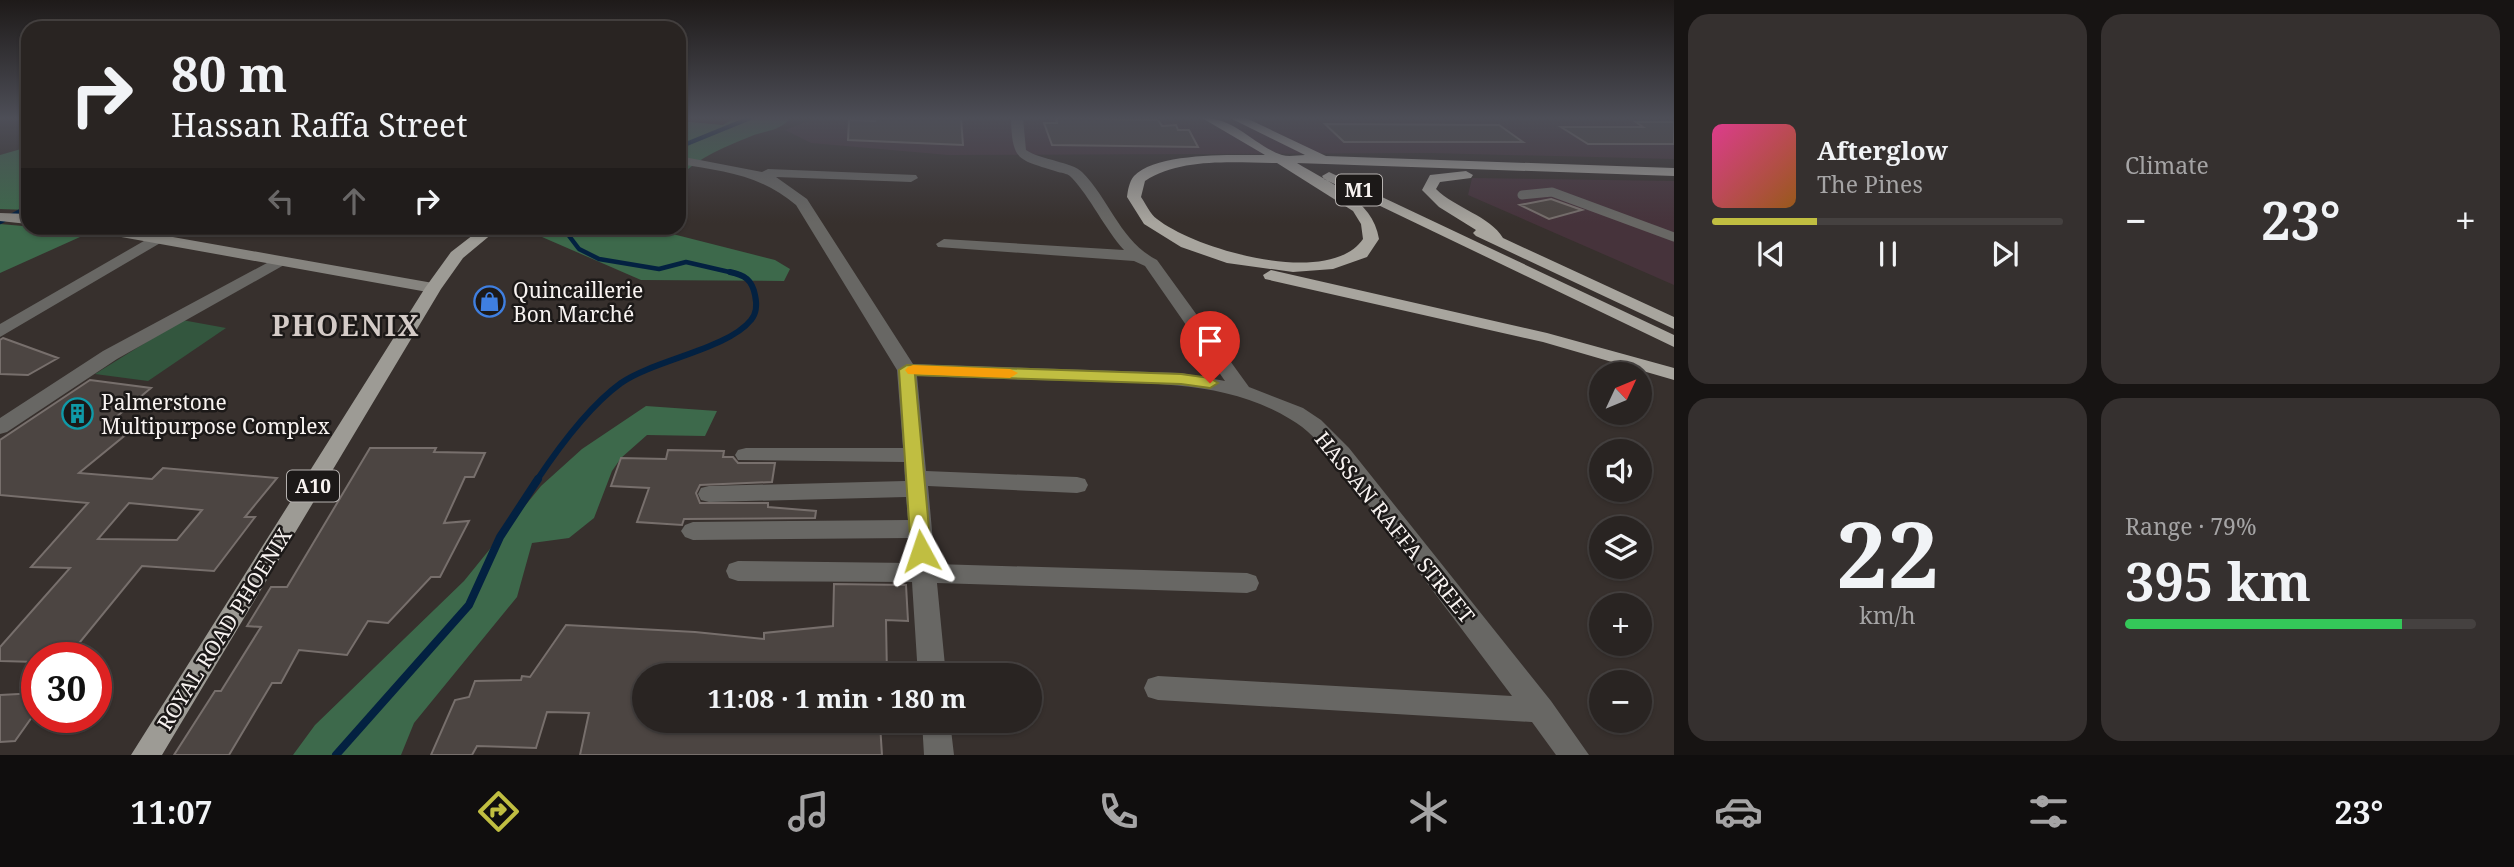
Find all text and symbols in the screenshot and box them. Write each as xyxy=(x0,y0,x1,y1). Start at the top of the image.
text: 80 m xyxy=(171,40,287,106)
icon: right xyxy=(56,49,147,140)
text: Hassan Raffa Street xyxy=(171,103,467,146)
text: Afterglow xyxy=(1817,132,1948,168)
text: Climate xyxy=(2125,149,2209,181)
text: The Pines xyxy=(1817,168,1923,200)
road number: M1 xyxy=(1336,174,1382,206)
icon: left xyxy=(262,182,300,220)
icon: ahead xyxy=(335,182,373,220)
icon: right xyxy=(408,182,446,220)
text: 23° xyxy=(2261,184,2341,255)
text: − xyxy=(2125,194,2147,246)
text: + xyxy=(2455,194,2476,246)
icon: previous xyxy=(1752,235,1790,273)
icon: pause xyxy=(1869,235,1907,273)
icon: next xyxy=(1986,235,2024,273)
place label: Quincaillerie Bon Marché xyxy=(513,276,643,328)
shop icon: Quincaillerie Bon Marché xyxy=(473,285,507,319)
district label: PHOENIX xyxy=(272,306,420,344)
pin xyxy=(1180,311,1240,383)
icon: arrive xyxy=(1191,322,1229,360)
north arrow xyxy=(1589,362,1652,425)
map controls xyxy=(1589,362,1652,733)
place label: Palmerstone Multipurpose Complex xyxy=(101,388,330,440)
building icon: Palmerstone Multipurpose Complex xyxy=(61,397,95,431)
street label: HASSAN RAFFA STREET xyxy=(1309,425,1481,629)
button: sound xyxy=(1589,439,1652,502)
road number: A10 xyxy=(287,471,339,502)
text: 22 xyxy=(1836,491,1939,615)
text: Range · 79% xyxy=(2125,510,2257,542)
position arrow xyxy=(884,514,958,588)
button: layers xyxy=(1589,516,1652,579)
street label: ROYAL ROAD PHOENIX xyxy=(150,523,298,735)
text: 395 km xyxy=(2125,545,2311,616)
button: + xyxy=(1589,593,1652,656)
text: km/h xyxy=(1859,599,1916,631)
speed limit sign: 30 xyxy=(21,642,112,733)
button: − xyxy=(1589,670,1652,733)
text: 11:08 · 1 min · 180 m xyxy=(707,680,967,716)
icon: directions xyxy=(474,787,523,836)
icon: music xyxy=(784,787,833,836)
icon: phone xyxy=(1094,787,1143,836)
icon: climate xyxy=(1404,787,1453,836)
icon: car xyxy=(1714,787,1763,836)
icon: filters xyxy=(2024,787,2073,836)
text: 11:07 xyxy=(131,790,213,833)
text: 23° xyxy=(2334,790,2383,833)

